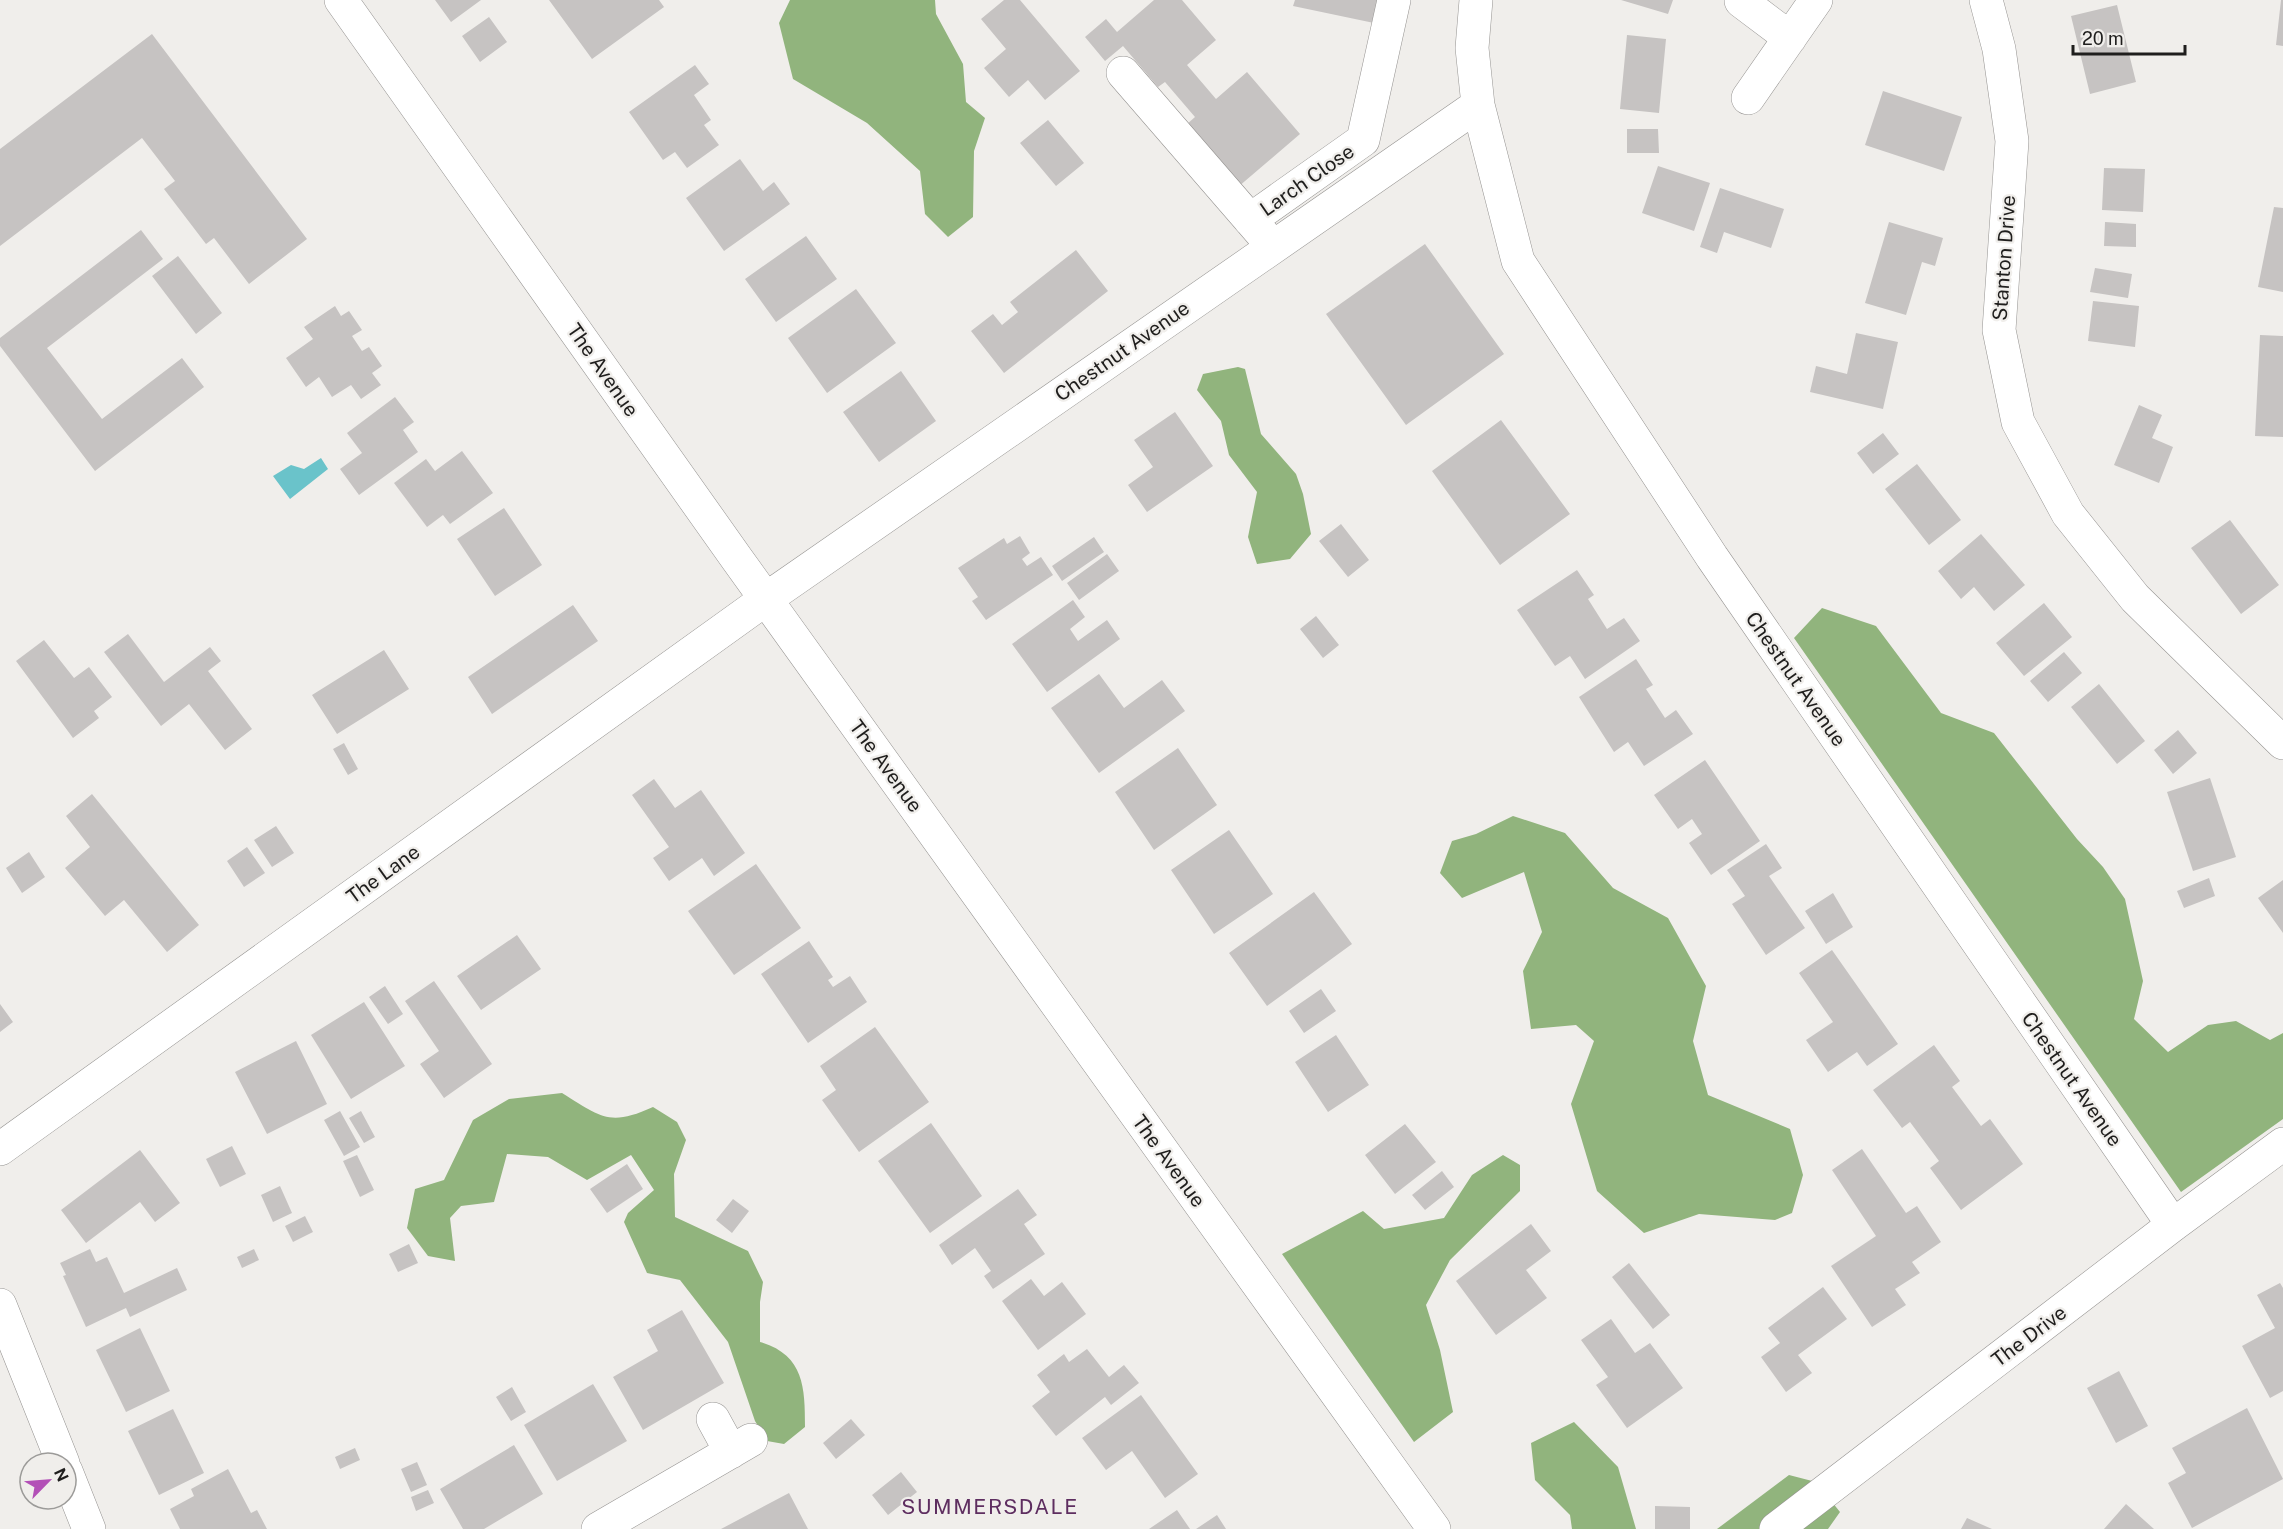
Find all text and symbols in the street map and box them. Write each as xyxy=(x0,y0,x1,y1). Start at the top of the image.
scale bar xyxy=(2073,18,2186,56)
text: 20 m xyxy=(2082,28,2124,49)
street label: Larch Close xyxy=(1255,139,1359,221)
street label: Stanton Drive xyxy=(1988,194,2020,322)
street label: Chestnut Avenue xyxy=(1050,296,1194,406)
street label: The Avenue xyxy=(562,319,644,421)
street label: Chestnut Avenue xyxy=(1741,607,1851,751)
street label: The Avenue xyxy=(845,715,927,817)
street label: The Lane xyxy=(342,839,424,909)
street label: Chestnut Avenue xyxy=(2017,1007,2127,1151)
street label: The Avenue xyxy=(1128,1110,1210,1212)
street label: The Drive xyxy=(1987,1300,2071,1372)
north arrow xyxy=(18,1451,78,1511)
text: N xyxy=(50,1465,72,1485)
district label: SUMMERSDALE xyxy=(901,1494,1079,1519)

